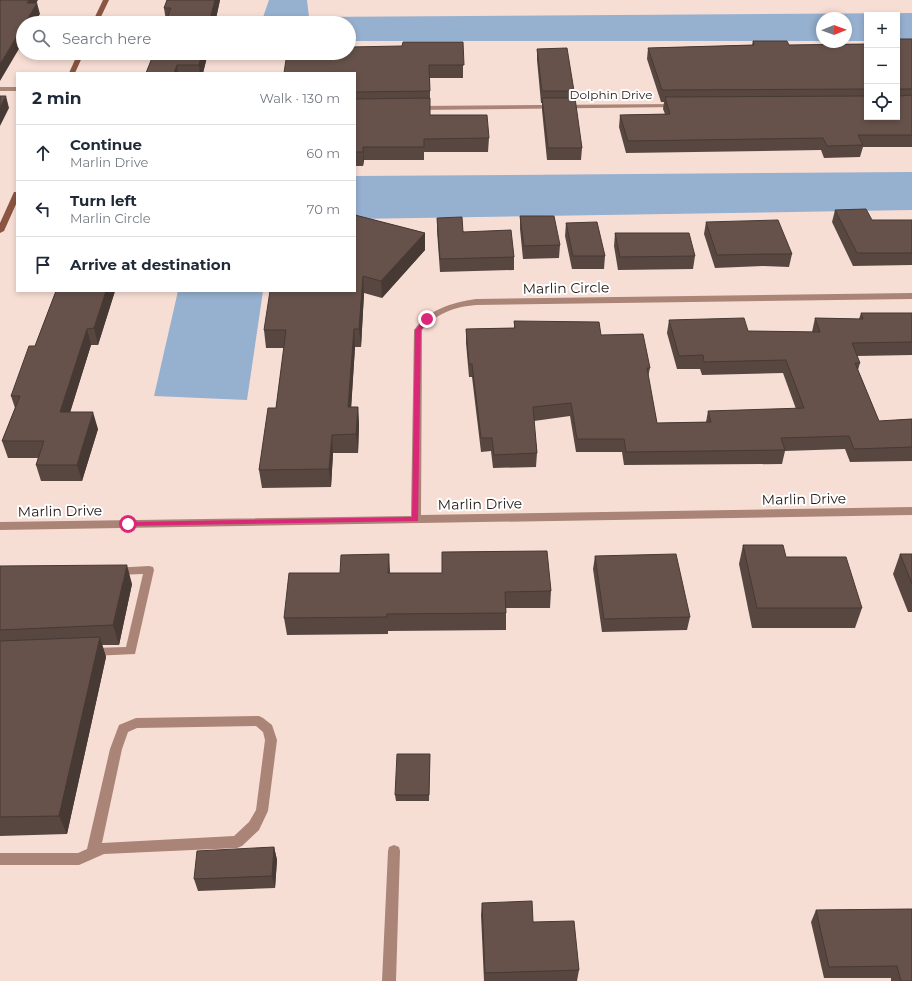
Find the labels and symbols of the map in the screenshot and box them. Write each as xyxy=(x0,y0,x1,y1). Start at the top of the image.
north arrow xyxy=(816,12,852,48)
street label: Dolphin Drive xyxy=(570,87,652,102)
street label: Marlin Circle xyxy=(522,278,610,298)
route end xyxy=(418,310,436,328)
street label: Marlin Drive xyxy=(762,489,846,509)
street label: Marlin Drive xyxy=(438,494,522,514)
street label: Marlin Drive xyxy=(18,501,102,521)
route start xyxy=(119,515,137,533)

